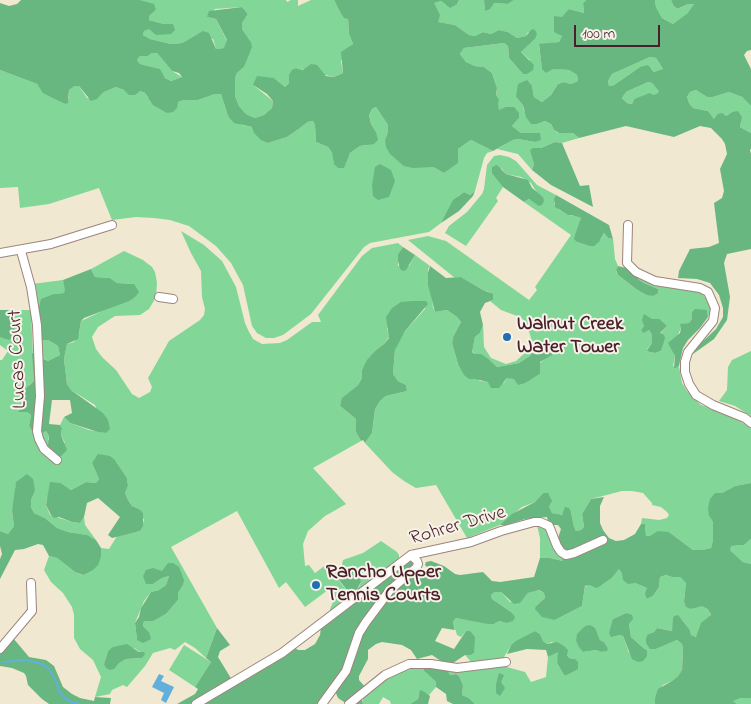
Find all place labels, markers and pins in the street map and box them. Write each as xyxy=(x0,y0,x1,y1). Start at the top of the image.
place label: Walnut Creek Water Tower xyxy=(517,314,623,361)
marker: Walnut Creek Water Tower xyxy=(501,331,513,343)
place label: Rancho Upper Tennis Courts xyxy=(326,562,441,609)
marker: Rancho Upper Tennis Courts xyxy=(310,579,322,591)

